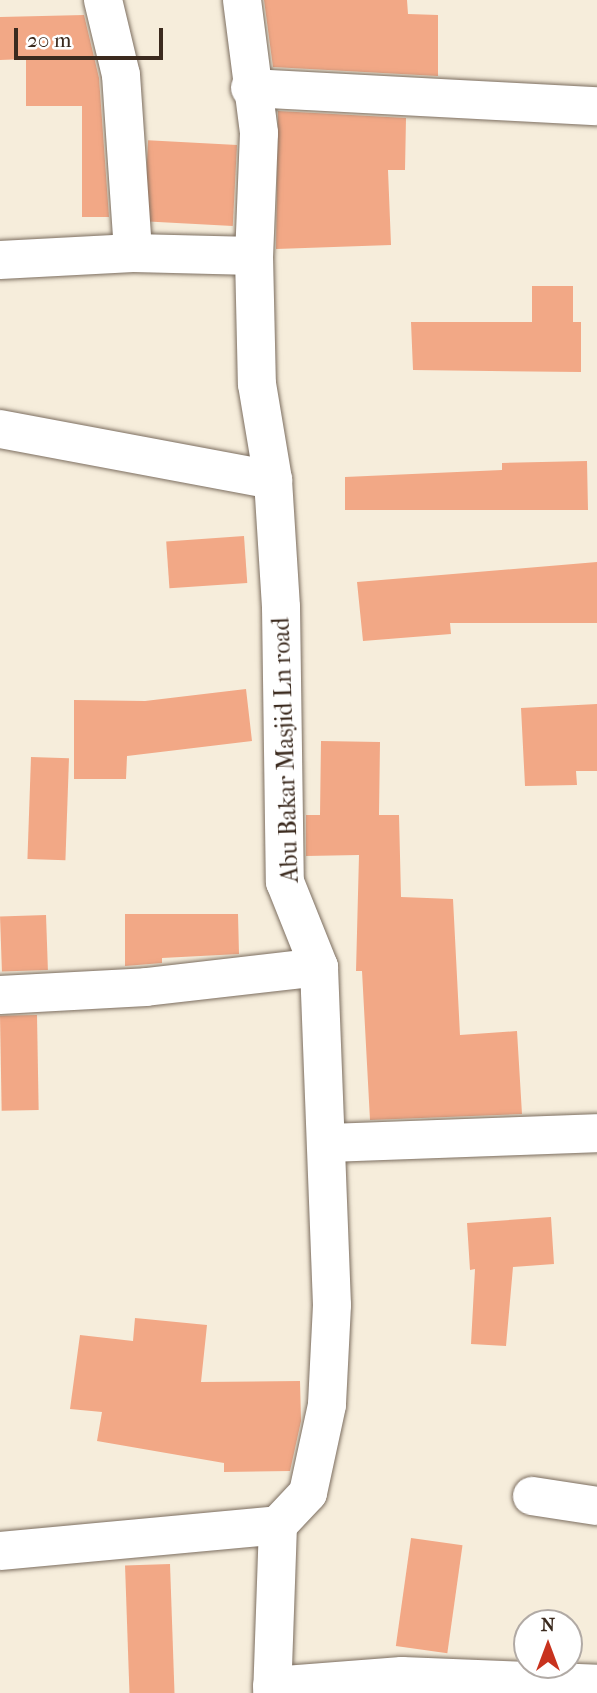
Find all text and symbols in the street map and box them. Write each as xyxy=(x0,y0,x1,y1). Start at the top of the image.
scale bar xyxy=(18,14,166,58)
text: 20 m xyxy=(27,28,71,52)
street label: Abu Bakar Masjid Ln road xyxy=(267,617,305,883)
north arrow xyxy=(513,1609,583,1679)
text: N xyxy=(541,1614,555,1636)

